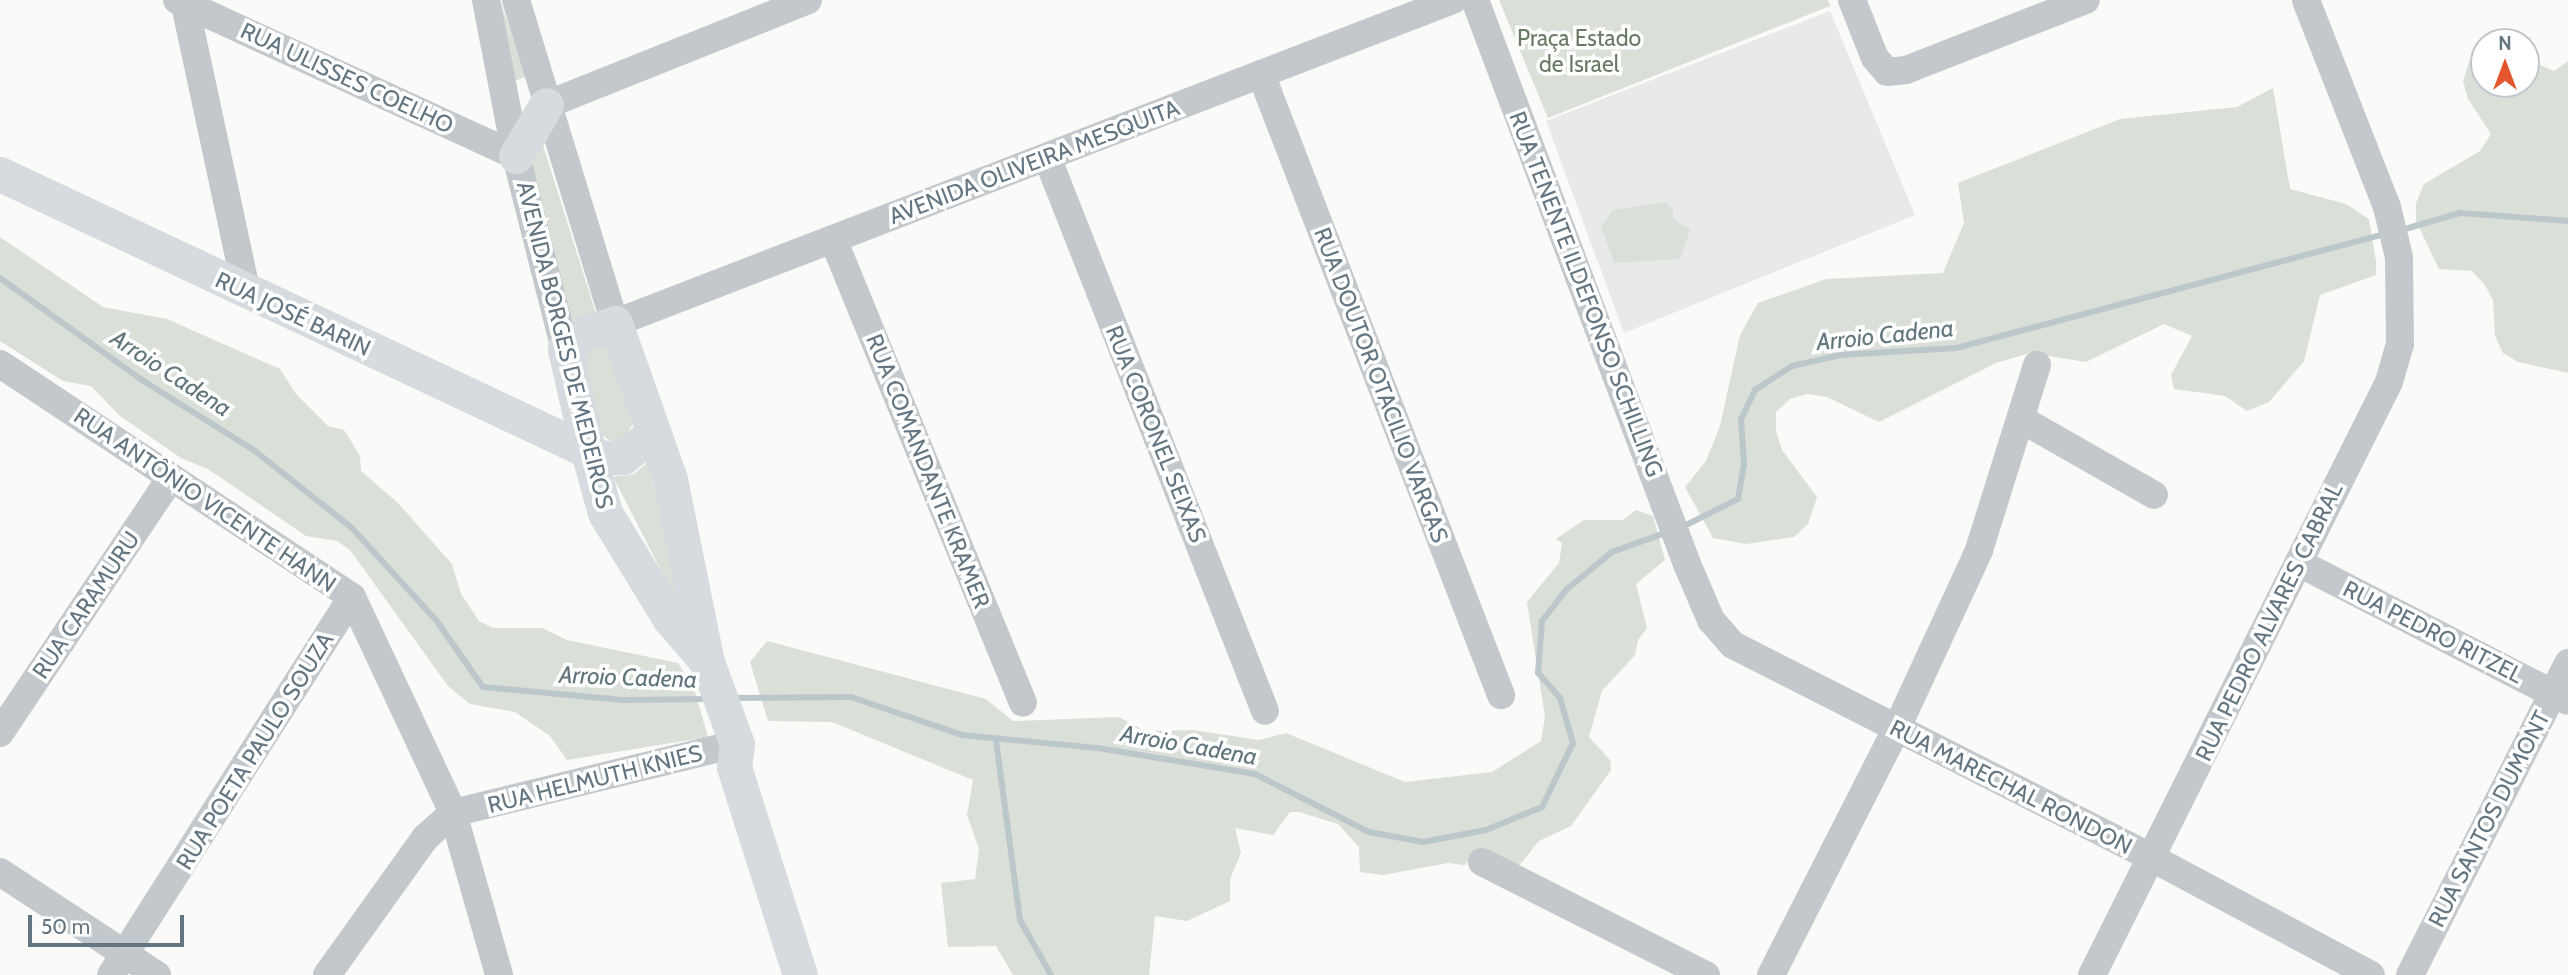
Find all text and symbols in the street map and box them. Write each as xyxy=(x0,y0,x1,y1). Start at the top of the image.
street label: RUA ULISSES COELHO xyxy=(236,17,458,139)
park label: Praça Estado de Israel xyxy=(1517,24,1641,78)
north arrow xyxy=(2470,28,2540,98)
text: N xyxy=(2498,32,2512,55)
street label: AVENIDA OLIVEIRA MESQUITA xyxy=(885,94,1183,230)
street label: RUA TENENTE ILDEFONSO SCHILLING xyxy=(1503,107,1669,481)
street label: AVENIDA BORGES DE MEDEIROS xyxy=(511,179,619,511)
street label: RUA DOUTOR OTACILIO VARGAS xyxy=(1308,223,1454,547)
street label: RUA JOSÉ BARIN xyxy=(211,266,375,362)
water label: Arroio Cadena xyxy=(1815,313,1955,357)
street label: RUA CORONEL SEIXAS xyxy=(1100,321,1212,547)
water label: Arroio Cadena xyxy=(105,323,237,423)
street label: RUA COMANDANTE KRAMER xyxy=(860,330,996,612)
street label: RUA ANTÔNIO VICENTE HANN xyxy=(69,402,341,598)
street label: RUA PEDRO ALVARES CABRAL xyxy=(2189,478,2349,766)
street label: RUA CARAMURU xyxy=(27,526,145,684)
street label: RUA PEDRO RITZEL xyxy=(2339,575,2527,689)
street label: RUA POETA PAULO SOUZA xyxy=(171,627,339,875)
water label: Arroio Cadena xyxy=(559,660,697,694)
street label: RUA SANTOS DUMONT xyxy=(2422,706,2556,932)
street label: RUA MARECHAL RONDON xyxy=(1885,714,2137,860)
water label: Arroio Cadena xyxy=(1119,719,1259,771)
street label: RUA HELMUTH KNIES xyxy=(485,739,705,819)
scale bar xyxy=(32,902,187,946)
text: 50 m xyxy=(41,914,90,939)

